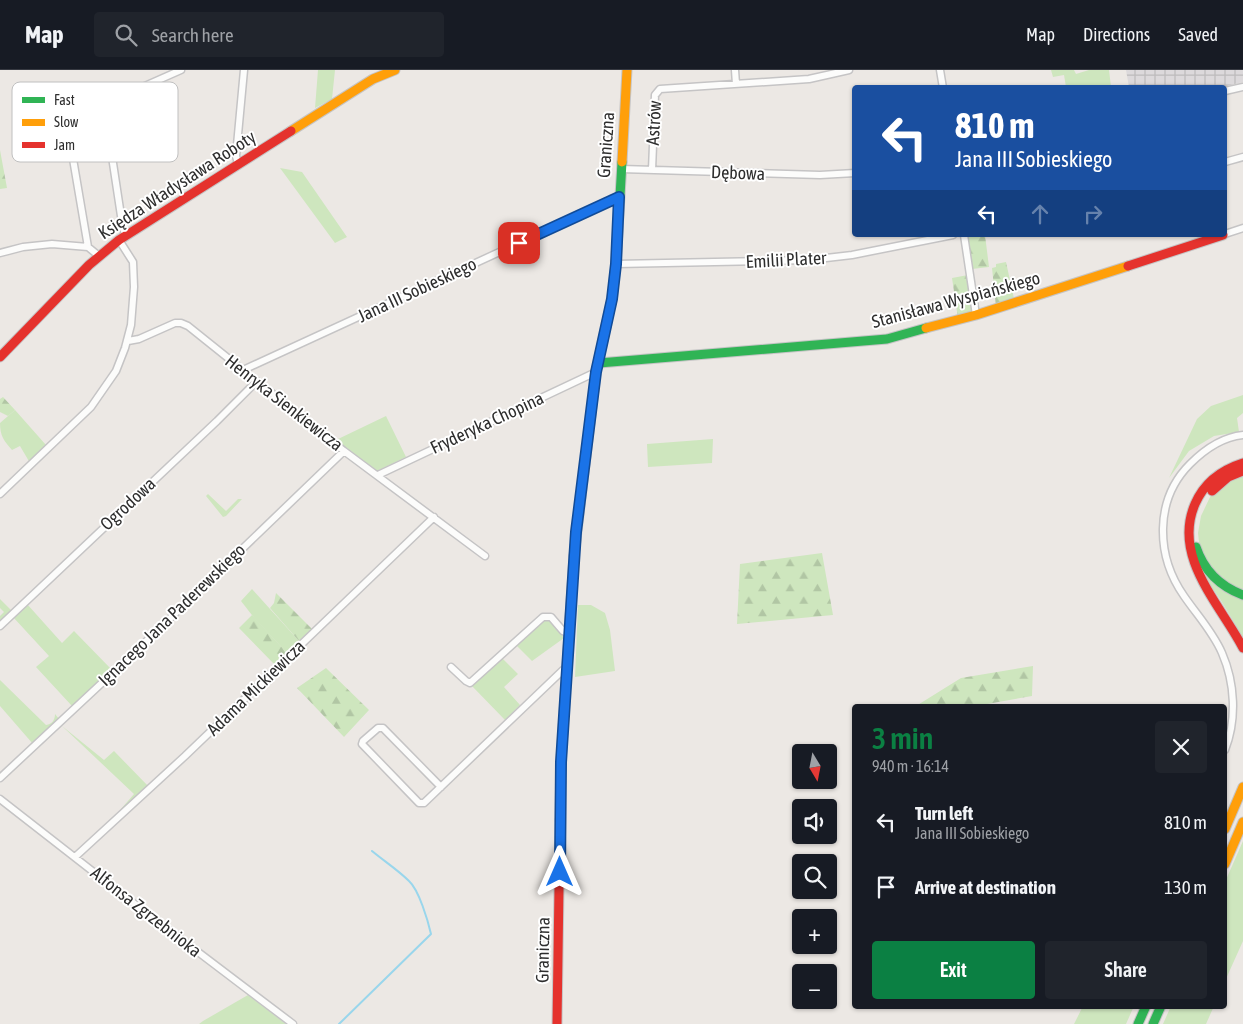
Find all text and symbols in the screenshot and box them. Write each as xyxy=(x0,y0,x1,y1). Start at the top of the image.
search box xyxy=(94,12,444,57)
text: Map xyxy=(25,21,64,48)
icon: search xyxy=(112,21,140,49)
text: Search here xyxy=(152,24,234,46)
text: Map xyxy=(1026,24,1055,45)
text: Directions xyxy=(1083,24,1150,45)
text: Saved xyxy=(1178,24,1218,45)
legend xyxy=(12,82,178,162)
text: Fast xyxy=(54,92,75,108)
street label: Astrów xyxy=(642,100,665,146)
icon: left xyxy=(872,105,937,170)
text: 810 m xyxy=(955,105,1034,145)
street label: Graniczna xyxy=(593,111,618,179)
text: Slow xyxy=(54,114,79,130)
street label: Księdza Władysława Roboty xyxy=(94,126,259,243)
text: Jam xyxy=(54,137,75,153)
text: Jana III Sobieskiego xyxy=(955,146,1112,172)
street label: Dębowa xyxy=(711,161,765,184)
icon: left xyxy=(973,200,1001,228)
icon: ahead xyxy=(1026,200,1054,228)
icon: right xyxy=(1079,200,1107,228)
pin xyxy=(498,222,540,264)
icon: arrive xyxy=(505,229,533,257)
street label: Emilii Plater xyxy=(745,247,828,272)
street label: Jana III Sobieskiego xyxy=(354,253,480,326)
street label: Stanisława Wyspiańskiego xyxy=(869,267,1042,332)
street label: Henryka Sienkiewicza xyxy=(221,350,347,455)
street label: Fryderyka Chopina xyxy=(427,387,547,458)
street label: Ogrodowa xyxy=(96,473,160,534)
street label: Ignacego Jana Paderewskiego xyxy=(94,539,249,690)
street label: Adama Mickiewicza xyxy=(202,636,309,740)
text: 3 min xyxy=(872,721,933,755)
button: close xyxy=(1155,721,1207,773)
north arrow xyxy=(792,744,838,789)
map controls xyxy=(792,744,837,1009)
text: 940 m · 16:14 xyxy=(872,757,949,775)
button: sound xyxy=(792,799,837,844)
text: Turn left xyxy=(915,802,973,824)
icon: left xyxy=(872,808,900,836)
text: 810 m xyxy=(1164,811,1207,833)
text: Jana III Sobieskiego xyxy=(915,824,1029,842)
position arrow xyxy=(533,845,585,897)
button: search xyxy=(792,854,837,899)
street label: Alfonsa Zgrzebnioka xyxy=(87,862,206,961)
icon: arrive xyxy=(872,873,900,901)
text: Arrive at destination xyxy=(915,876,1056,898)
text: 130 m xyxy=(1164,876,1207,898)
button: + xyxy=(792,909,837,954)
street label: Graniczna xyxy=(531,917,554,983)
button: Exit xyxy=(872,941,1035,999)
button: Share xyxy=(1045,941,1207,999)
button: − xyxy=(792,964,837,1009)

